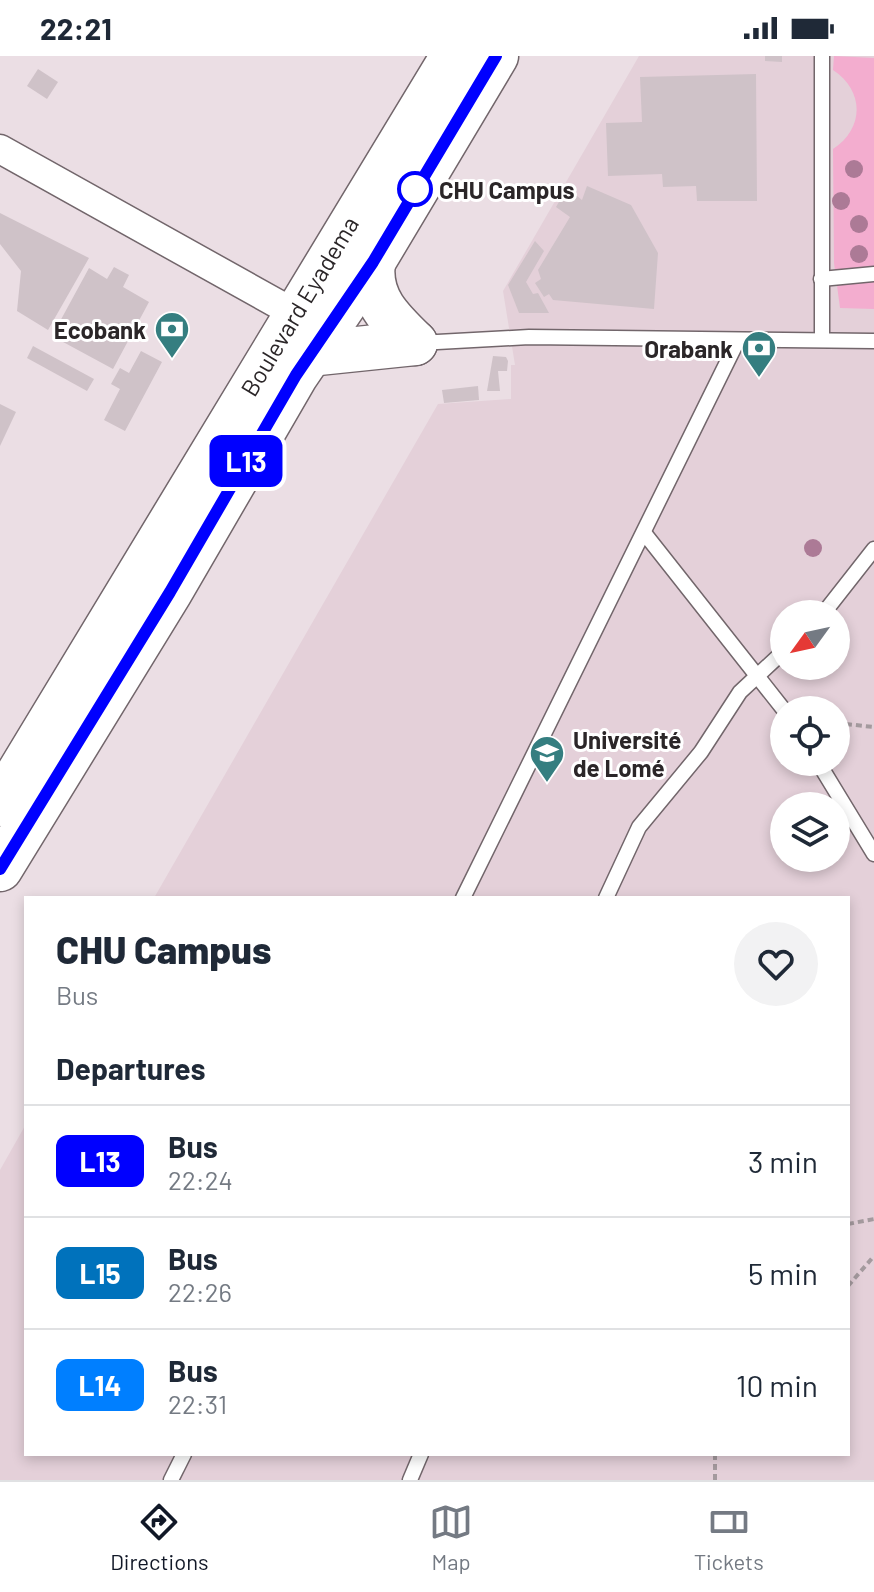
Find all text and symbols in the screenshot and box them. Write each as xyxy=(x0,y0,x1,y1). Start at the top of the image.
text: 22:21 xyxy=(40,10,112,46)
marker: CHU Campus xyxy=(398,172,432,206)
place label: CHU Campus xyxy=(439,175,575,204)
street label: Boulevard Eyadema xyxy=(234,211,364,401)
bank icon: Ecobank xyxy=(153,310,191,360)
place label: Ecobank xyxy=(54,315,146,344)
bank icon: Orabank xyxy=(740,329,778,379)
place label: Orabank xyxy=(644,334,733,363)
line badge: L13 xyxy=(200,435,292,487)
text: L13 xyxy=(225,444,267,478)
north arrow xyxy=(770,600,850,680)
map controls xyxy=(770,600,850,872)
button: locate xyxy=(770,696,850,776)
place label: Université de Lomé xyxy=(573,725,681,782)
school or university icon: Université de Lomé xyxy=(528,734,566,784)
button: layers xyxy=(770,792,850,872)
button: heart xyxy=(734,922,818,1006)
text: CHU Campus xyxy=(56,926,271,972)
text: Bus xyxy=(56,979,98,1010)
text: Departures xyxy=(56,1050,206,1086)
text: Bus xyxy=(168,1128,218,1164)
text: 3 min xyxy=(748,1143,818,1179)
text: L13 xyxy=(79,1144,121,1178)
text: 22:24 xyxy=(168,1164,233,1195)
text: Bus xyxy=(168,1240,218,1276)
text: 5 min xyxy=(748,1255,818,1291)
text: L15 xyxy=(79,1256,121,1290)
text: 22:26 xyxy=(168,1276,232,1307)
text: Bus xyxy=(168,1352,218,1388)
text: 10 min xyxy=(736,1367,818,1403)
text: L14 xyxy=(79,1368,121,1402)
text: 22:31 xyxy=(168,1388,227,1419)
tab: Directions xyxy=(110,1500,209,1574)
tab: Map xyxy=(429,1500,473,1574)
tab: Tickets xyxy=(694,1500,764,1574)

